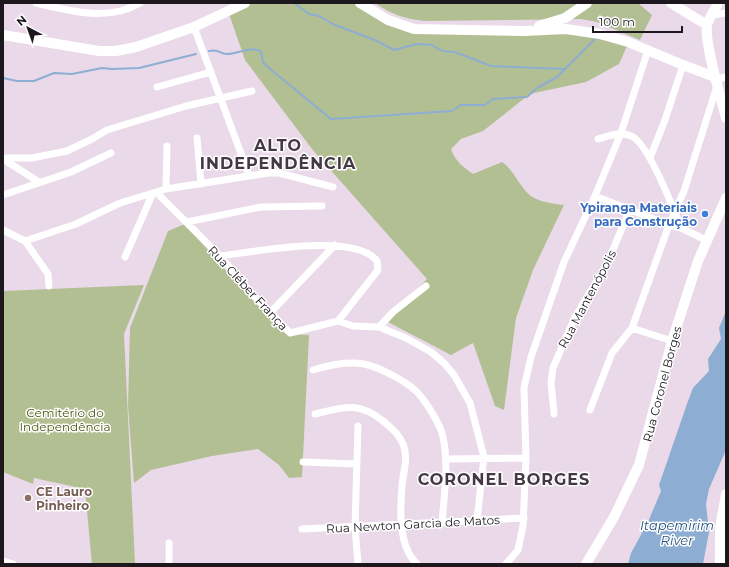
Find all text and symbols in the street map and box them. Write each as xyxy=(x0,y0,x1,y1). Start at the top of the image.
north arrow xyxy=(8,8,48,48)
scale bar xyxy=(593,8,682,34)
text: N xyxy=(13,12,29,29)
text: 100 m xyxy=(599,14,635,29)
district label: ALTO INDEPENDÊNCIA xyxy=(200,136,356,173)
place label: Ypiranga Materiais para Construção xyxy=(579,200,698,229)
marker: Ypiranga Materiais para Construção xyxy=(700,209,710,219)
street label: Rua Cléber França xyxy=(205,243,291,333)
street label: Rua Mantenópolis xyxy=(555,247,619,351)
street label: Rua Coronel Borges xyxy=(639,324,685,444)
park label: Cemitério do Independência xyxy=(19,405,111,434)
district label: CORONEL BORGES xyxy=(418,470,590,489)
place label: CE Lauro Pinheiro xyxy=(36,484,92,513)
marker: CE Lauro Pinheiro xyxy=(23,493,33,503)
street label: Rua Newton Garcia de Matos xyxy=(326,512,500,536)
water label: Itapemirim River xyxy=(640,517,714,548)

